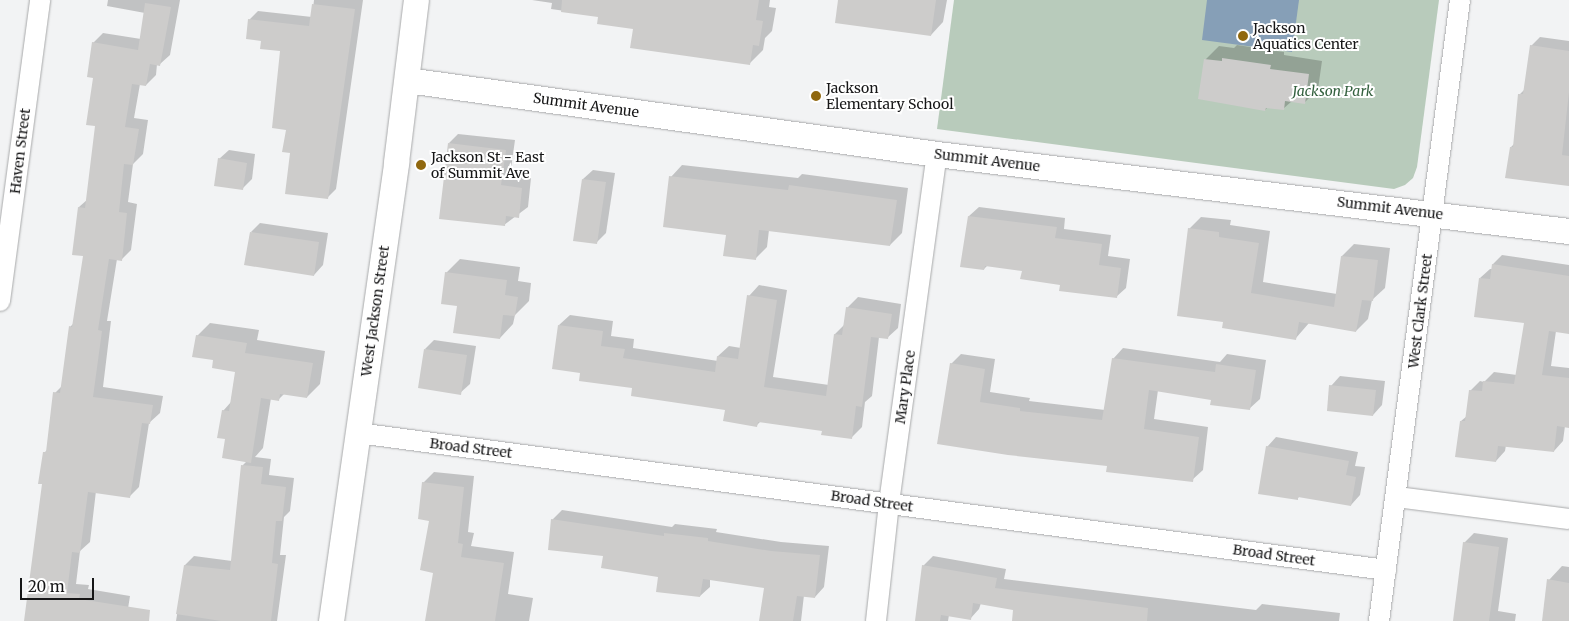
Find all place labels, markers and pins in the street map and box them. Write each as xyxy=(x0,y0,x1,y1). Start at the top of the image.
place label: Jackson Aquatics Center xyxy=(1253,20,1359,52)
marker: Jackson Aquatics Center xyxy=(1237,30,1249,42)
place label: Jackson Elementary School xyxy=(826,80,954,112)
marker: Jackson Elementary School xyxy=(810,90,822,102)
place label: Jackson St - East of Summit Ave xyxy=(431,149,544,182)
marker: Jackson St - East of Summit Ave xyxy=(415,159,427,171)

